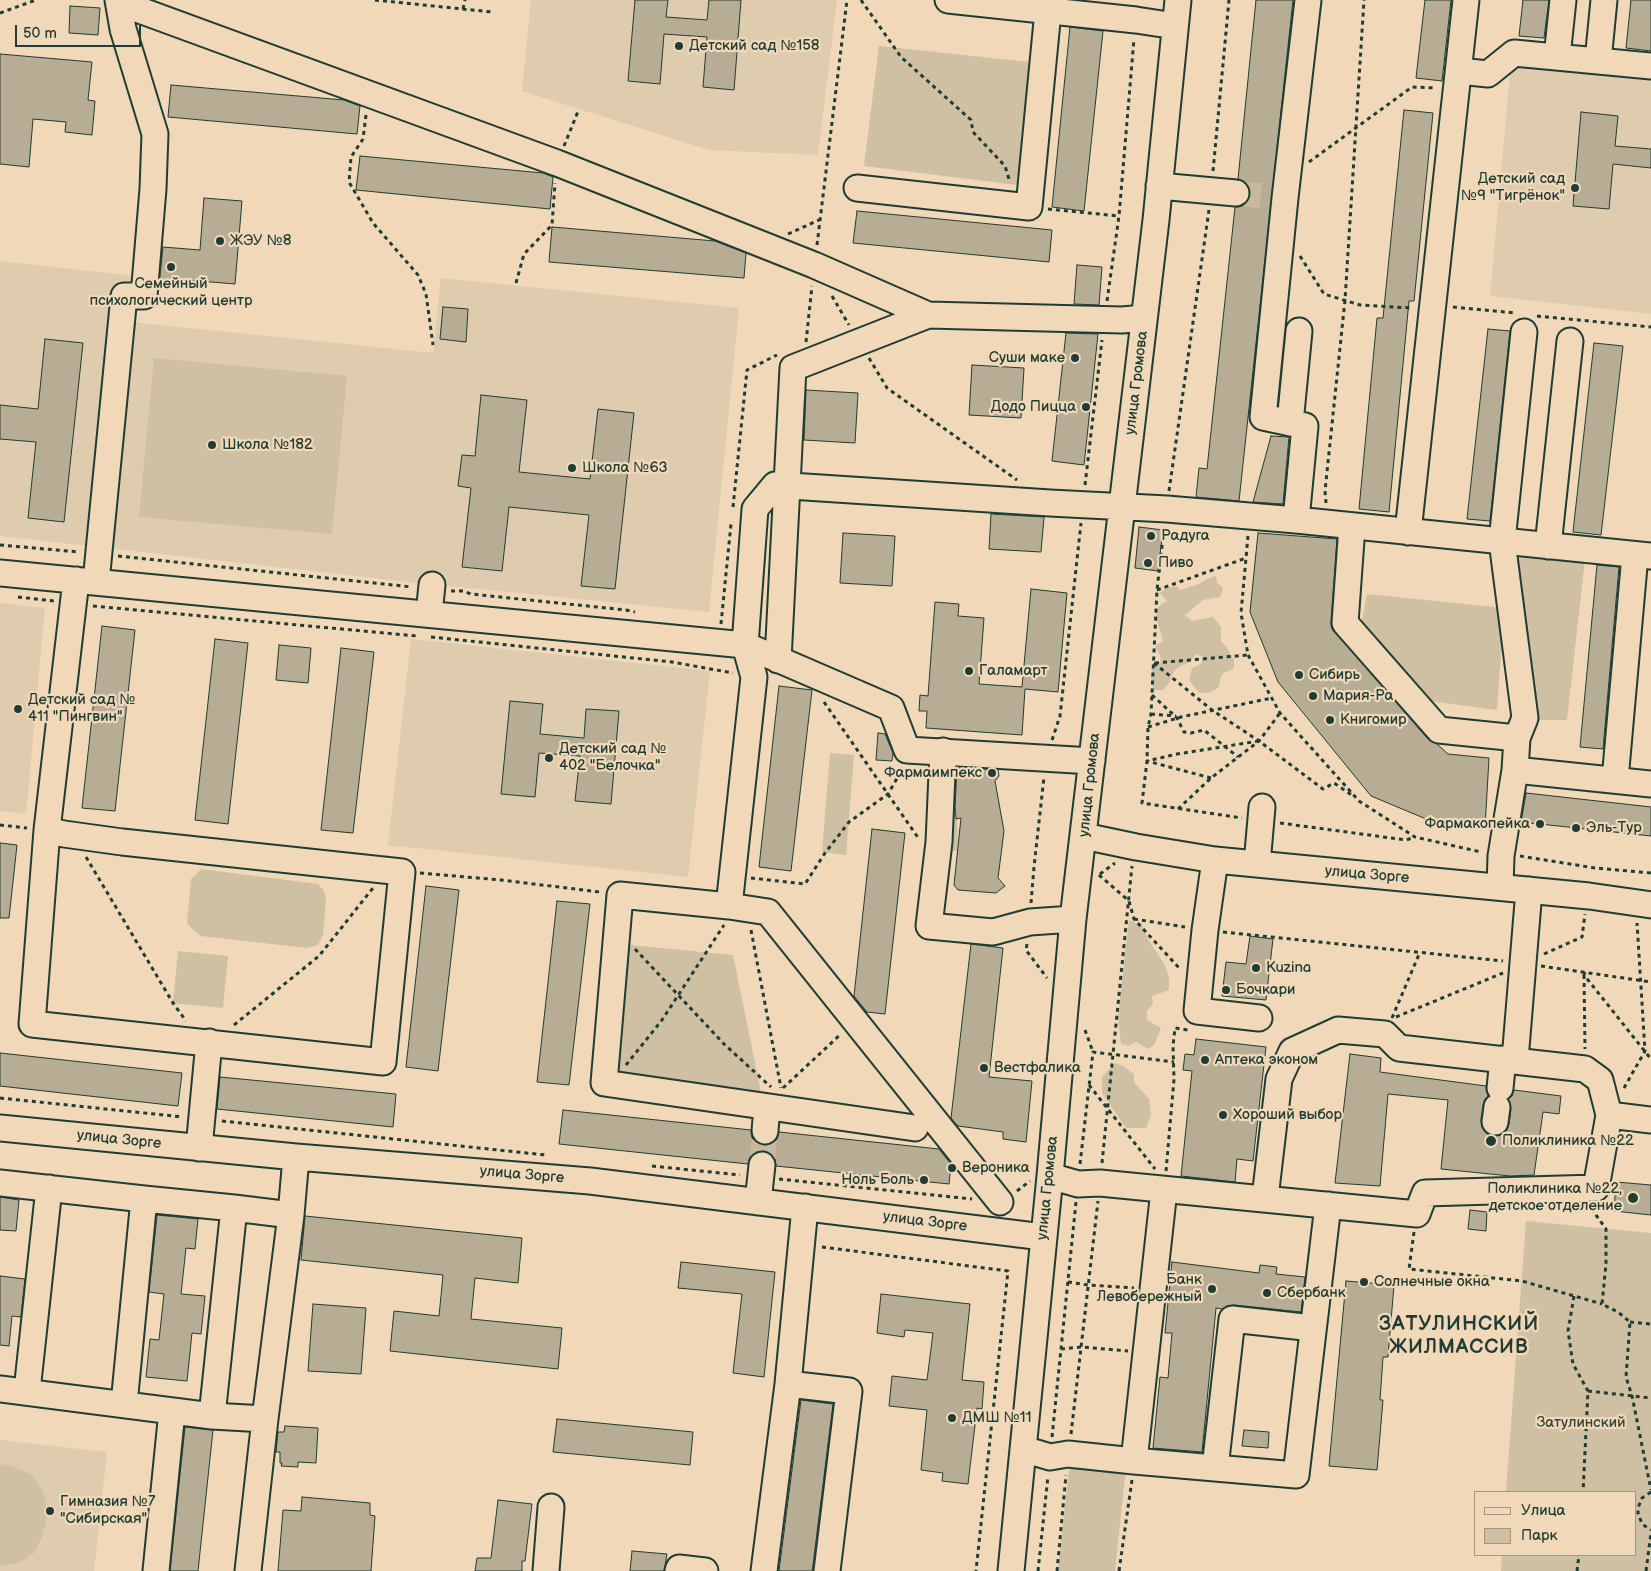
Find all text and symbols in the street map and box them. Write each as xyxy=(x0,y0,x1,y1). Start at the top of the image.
scale bar xyxy=(18,15,144,47)
text: 50 m xyxy=(23,24,57,43)
place label: Детский сад №158 xyxy=(689,37,820,55)
marker: Детский сад №158 xyxy=(673,40,685,52)
place label: Детский сад №9 "Тигрёнок" xyxy=(1461,170,1565,205)
marker: Детский сад №9 "Тигрёнок" xyxy=(1569,182,1581,194)
place label: ЖЭУ №8 xyxy=(230,232,291,250)
marker: ЖЭУ №8 xyxy=(214,235,226,247)
marker: Семейный психологический центр xyxy=(165,261,177,273)
place label: Семейный психологический центр xyxy=(90,275,252,310)
street label: улица Громова xyxy=(1122,330,1152,436)
place label: Суши маке xyxy=(989,349,1065,367)
marker: Суши маке xyxy=(1069,352,1081,364)
place label: Додо Пицца xyxy=(991,398,1076,416)
marker: Додо Пицца xyxy=(1080,401,1092,413)
place label: Школа №182 xyxy=(222,436,313,454)
marker: Школа №182 xyxy=(206,439,218,451)
place label: Школа №63 xyxy=(582,459,668,477)
marker: Школа №63 xyxy=(566,462,578,474)
place label: Радуга xyxy=(1161,527,1210,545)
marker: Радуга xyxy=(1145,530,1157,542)
place label: Пиво xyxy=(1158,554,1193,572)
marker: Пиво xyxy=(1142,557,1154,569)
place label: Галамарт xyxy=(979,662,1047,680)
marker: Галамарт xyxy=(963,665,975,677)
place label: Сибирь xyxy=(1309,666,1360,684)
marker: Сибирь xyxy=(1293,669,1305,681)
place label: Мария-Ра xyxy=(1323,687,1393,705)
marker: Мария-Ра xyxy=(1307,690,1319,702)
place label: Детский сад № 411 "Пингвин" xyxy=(28,691,135,726)
marker: Детский сад № 411 "Пингвин" xyxy=(12,703,24,715)
place label: Книгомир xyxy=(1340,711,1407,729)
marker: Книгомир xyxy=(1324,714,1336,726)
street label: улица Громова xyxy=(1076,732,1104,838)
place label: Детский сад № 402 "Белочка" xyxy=(559,740,666,775)
marker: Детский сад № 402 "Белочка" xyxy=(543,752,555,764)
place label: Фармаимпекс xyxy=(884,764,982,782)
marker: Фармаимпекс xyxy=(986,767,998,779)
place label: Фармакопейка xyxy=(1425,815,1530,833)
marker: Фармакопейка xyxy=(1534,818,1546,830)
place label: Эль-Тур xyxy=(1586,819,1642,837)
marker: Эль-Тур xyxy=(1570,822,1582,834)
street label: улица Зорге xyxy=(1324,862,1410,888)
place label: Kuzina xyxy=(1266,959,1311,977)
marker: Kuzina xyxy=(1250,962,1262,974)
place label: Бочкари xyxy=(1236,981,1295,999)
marker: Бочкари xyxy=(1220,984,1232,996)
place label: Аптека эконом xyxy=(1215,1051,1318,1069)
marker: Аптека эконом xyxy=(1199,1054,1211,1066)
place label: Вестфалика xyxy=(994,1059,1081,1077)
marker: Вестфалика xyxy=(978,1062,990,1074)
place label: Хороший выбор xyxy=(1233,1106,1342,1124)
marker: Хороший выбор xyxy=(1217,1109,1229,1121)
street label: улица Зорге xyxy=(76,1127,162,1153)
place label: Поликлиника №22 xyxy=(1502,1132,1634,1150)
marker: Поликлиника №22 xyxy=(1484,1134,1498,1148)
street label: улица Громова xyxy=(1034,1135,1062,1241)
place label: Вероника xyxy=(962,1159,1030,1177)
street label: улица Зорге xyxy=(479,1162,565,1188)
marker: Вероника xyxy=(946,1162,958,1174)
place label: Ноль Боль xyxy=(841,1171,914,1189)
marker: Ноль Боль xyxy=(918,1174,930,1186)
place label: Поликлиника №22, детское отделение xyxy=(1487,1180,1622,1215)
marker: Поликлиника №22, детское отделение xyxy=(1626,1191,1640,1205)
street label: улица Зорге xyxy=(882,1208,968,1236)
place label: Банк Левобережный xyxy=(1097,1271,1202,1306)
place label: Солнечные окна xyxy=(1374,1273,1490,1291)
marker: Солнечные окна xyxy=(1358,1276,1370,1288)
marker: Банк Левобережный xyxy=(1206,1283,1218,1295)
place label: Сбербанк xyxy=(1277,1284,1346,1302)
marker: Сбербанк xyxy=(1261,1287,1273,1299)
district label: ЗАТУЛИНСКИЙ ЖИЛМАССИВ xyxy=(1377,1313,1541,1360)
place label: ДМШ №11 xyxy=(962,1409,1031,1427)
marker: ДМШ №11 xyxy=(946,1412,958,1424)
park label: Затулинский xyxy=(1536,1414,1626,1432)
legend xyxy=(1474,1491,1636,1556)
place label: Гимназия №7 "Сибирская" xyxy=(60,1493,155,1528)
text: Улица xyxy=(1521,1501,1565,1520)
marker: Гимназия №7 "Сибирская" xyxy=(44,1505,56,1517)
text: Парк xyxy=(1521,1526,1558,1545)

